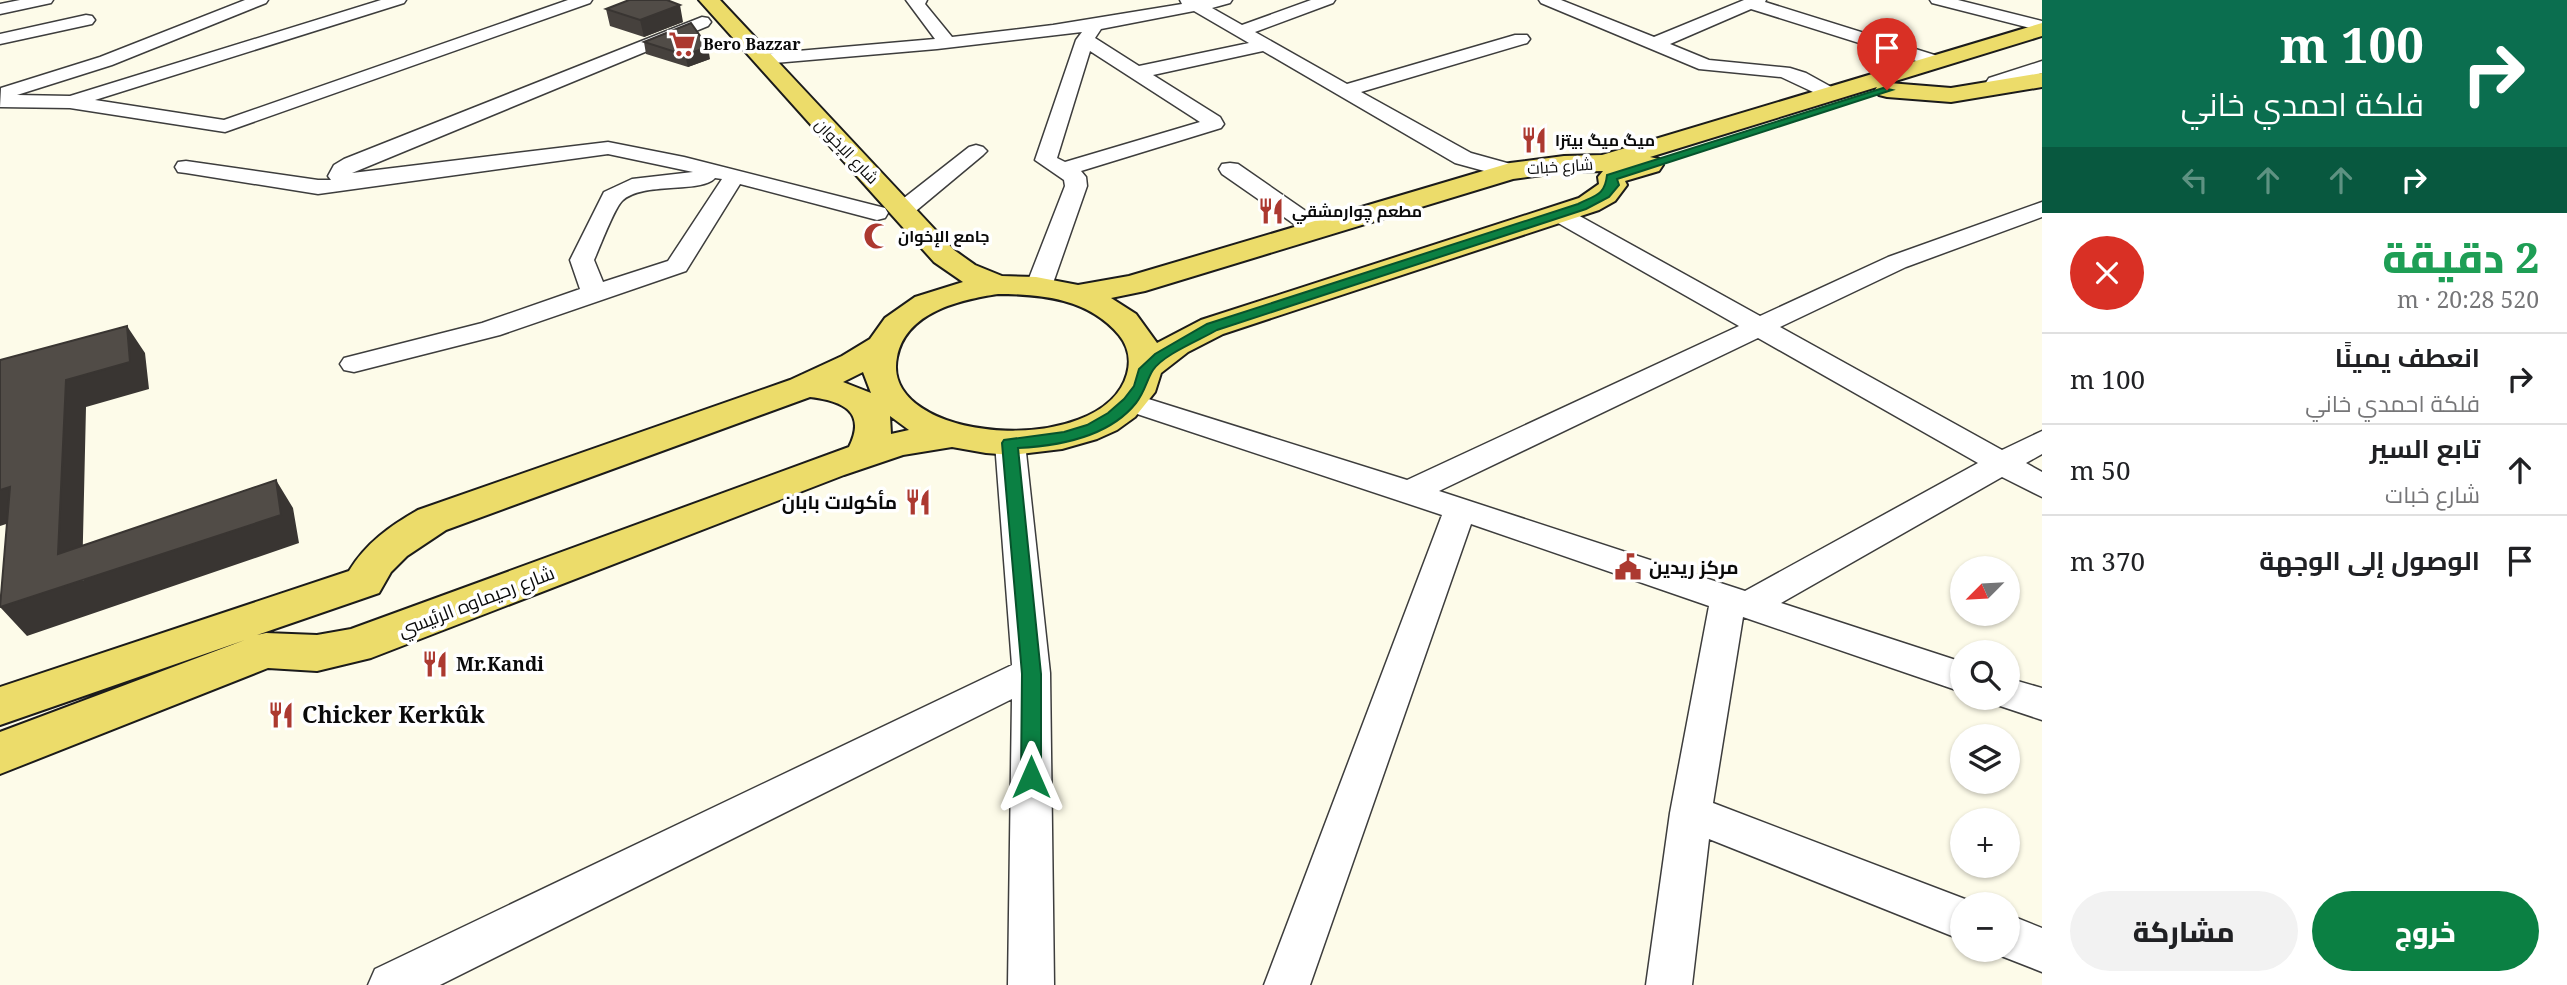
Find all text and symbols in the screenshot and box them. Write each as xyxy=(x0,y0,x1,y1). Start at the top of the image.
text: 100 m xyxy=(2280,11,2424,77)
pin xyxy=(1857,18,1917,90)
icon: right xyxy=(2448,28,2539,119)
supermarket icon: Bero Bazzar xyxy=(667,29,697,59)
icon: arrive xyxy=(1868,29,1906,67)
place label: Bero Bazzar xyxy=(703,33,801,55)
text: فلكة احمدي خاني xyxy=(2181,82,2424,125)
street label: شارع الإخوان xyxy=(810,114,884,189)
restaurant icon: ميگ ميگ بيتزا xyxy=(1519,125,1549,155)
place label: ميگ ميگ بيتزا xyxy=(1555,129,1655,151)
street label: شارع خبات xyxy=(1526,153,1594,180)
icon: left xyxy=(2176,161,2214,199)
icon: ahead xyxy=(2249,161,2287,199)
icon: ahead xyxy=(2322,161,2360,199)
icon: right xyxy=(2395,161,2433,199)
restaurant icon: مطعم چوارمشقي xyxy=(1256,196,1286,226)
place label: مطعم چوارمشقي xyxy=(1292,200,1422,224)
mosque icon: جامع الإخوان xyxy=(862,221,892,251)
place label: جامع الإخوان xyxy=(898,225,989,248)
text: 2 دقيقة xyxy=(2382,228,2539,285)
button: close xyxy=(2070,236,2144,310)
text: 520 m · 20:28 xyxy=(2397,283,2539,315)
text: انعطف يمينًا xyxy=(2335,339,2480,375)
icon: right xyxy=(2501,360,2539,398)
text: 100 m xyxy=(2070,361,2145,397)
text: فلكة احمدي خاني xyxy=(2305,387,2480,419)
text: تابع السير xyxy=(2370,430,2480,466)
icon: ahead xyxy=(2501,451,2539,489)
text: 50 m xyxy=(2070,452,2130,488)
text: شارع خبات xyxy=(2385,478,2480,510)
restaurant icon: مأكولات بابان xyxy=(903,487,933,517)
place label: مأكولات بابان xyxy=(782,489,897,515)
text: الوصول إلى الوجهة xyxy=(2259,542,2480,578)
icon: arrive xyxy=(2501,542,2539,580)
text: 370 m xyxy=(2070,543,2145,579)
public building icon: مركز ريدين xyxy=(1613,552,1643,582)
place label: مركز ريدين xyxy=(1649,554,1738,580)
north arrow xyxy=(1950,556,2020,626)
map controls xyxy=(1950,556,2020,962)
street label: شارع رحيماوه الرئيسي xyxy=(394,559,559,645)
button: search xyxy=(1950,640,2020,710)
restaurant icon: Mr.Kandi xyxy=(420,649,450,679)
place label: Mr.Kandi xyxy=(456,651,544,677)
place label: Chicker Kerkûk xyxy=(302,698,485,730)
restaurant icon: Chicker Kerkûk xyxy=(266,700,296,730)
button: layers xyxy=(1950,724,2020,794)
position arrow xyxy=(994,740,1068,814)
button: + xyxy=(1950,808,2020,878)
button: مشاركة xyxy=(2070,891,2298,971)
button: خروج xyxy=(2312,891,2539,971)
button: − xyxy=(1950,892,2020,962)

